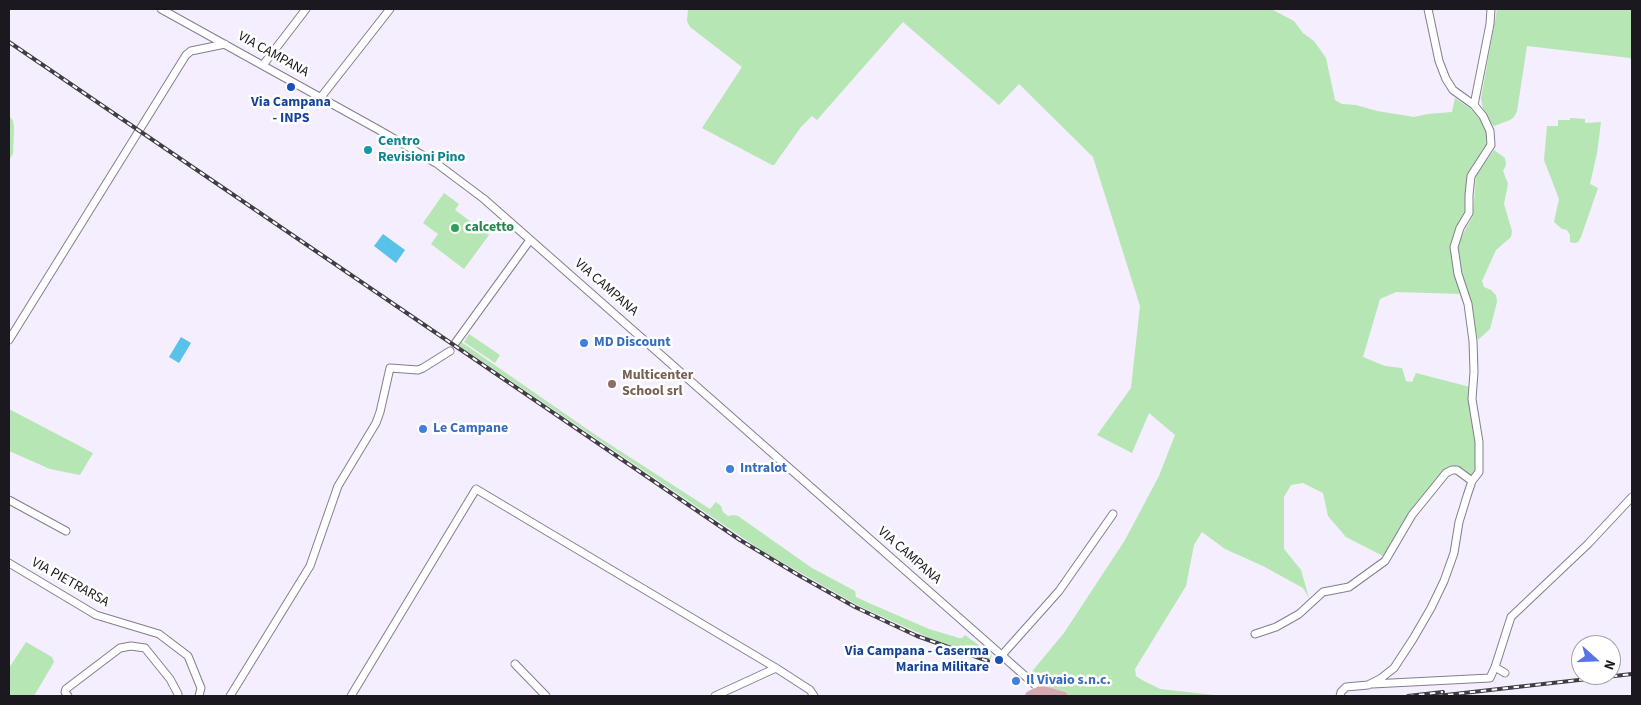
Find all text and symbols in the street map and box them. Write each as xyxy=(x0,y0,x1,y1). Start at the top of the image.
street label: VIA CAMPANA xyxy=(235,29,311,81)
marker: Via Campana - INPS xyxy=(285,81,297,93)
place label: Via Campana - INPS xyxy=(251,95,331,128)
place label: Centro Revisioni Pino xyxy=(378,134,465,166)
marker: Centro Revisioni Pino xyxy=(362,144,374,156)
place label: calcetto xyxy=(465,220,514,236)
marker: calcetto xyxy=(449,222,461,234)
street label: VIA CAMPANA xyxy=(571,256,641,320)
place label: MD Discount xyxy=(594,335,671,351)
marker: MD Discount xyxy=(578,337,590,349)
place label: Multicenter School srl xyxy=(622,368,693,401)
marker: Multicenter School srl xyxy=(606,378,618,390)
place label: Le Campane xyxy=(433,421,508,437)
marker: Le Campane xyxy=(417,423,429,435)
place label: Intralot xyxy=(740,461,787,477)
marker: Intralot xyxy=(724,463,736,475)
street label: VIA CAMPANA xyxy=(874,524,944,588)
street label: VIA PIETRARSA xyxy=(28,555,112,611)
north arrow xyxy=(1571,635,1621,685)
place label: Via Campana - Caserma Marina Militare xyxy=(845,644,989,676)
marker: Via Campana - Caserma Marina Militare xyxy=(993,654,1005,666)
text: N xyxy=(1598,657,1620,673)
place label: Il Vivaio s.n.c. xyxy=(1026,673,1111,689)
marker: Il Vivaio s.n.c. xyxy=(1010,675,1022,687)

